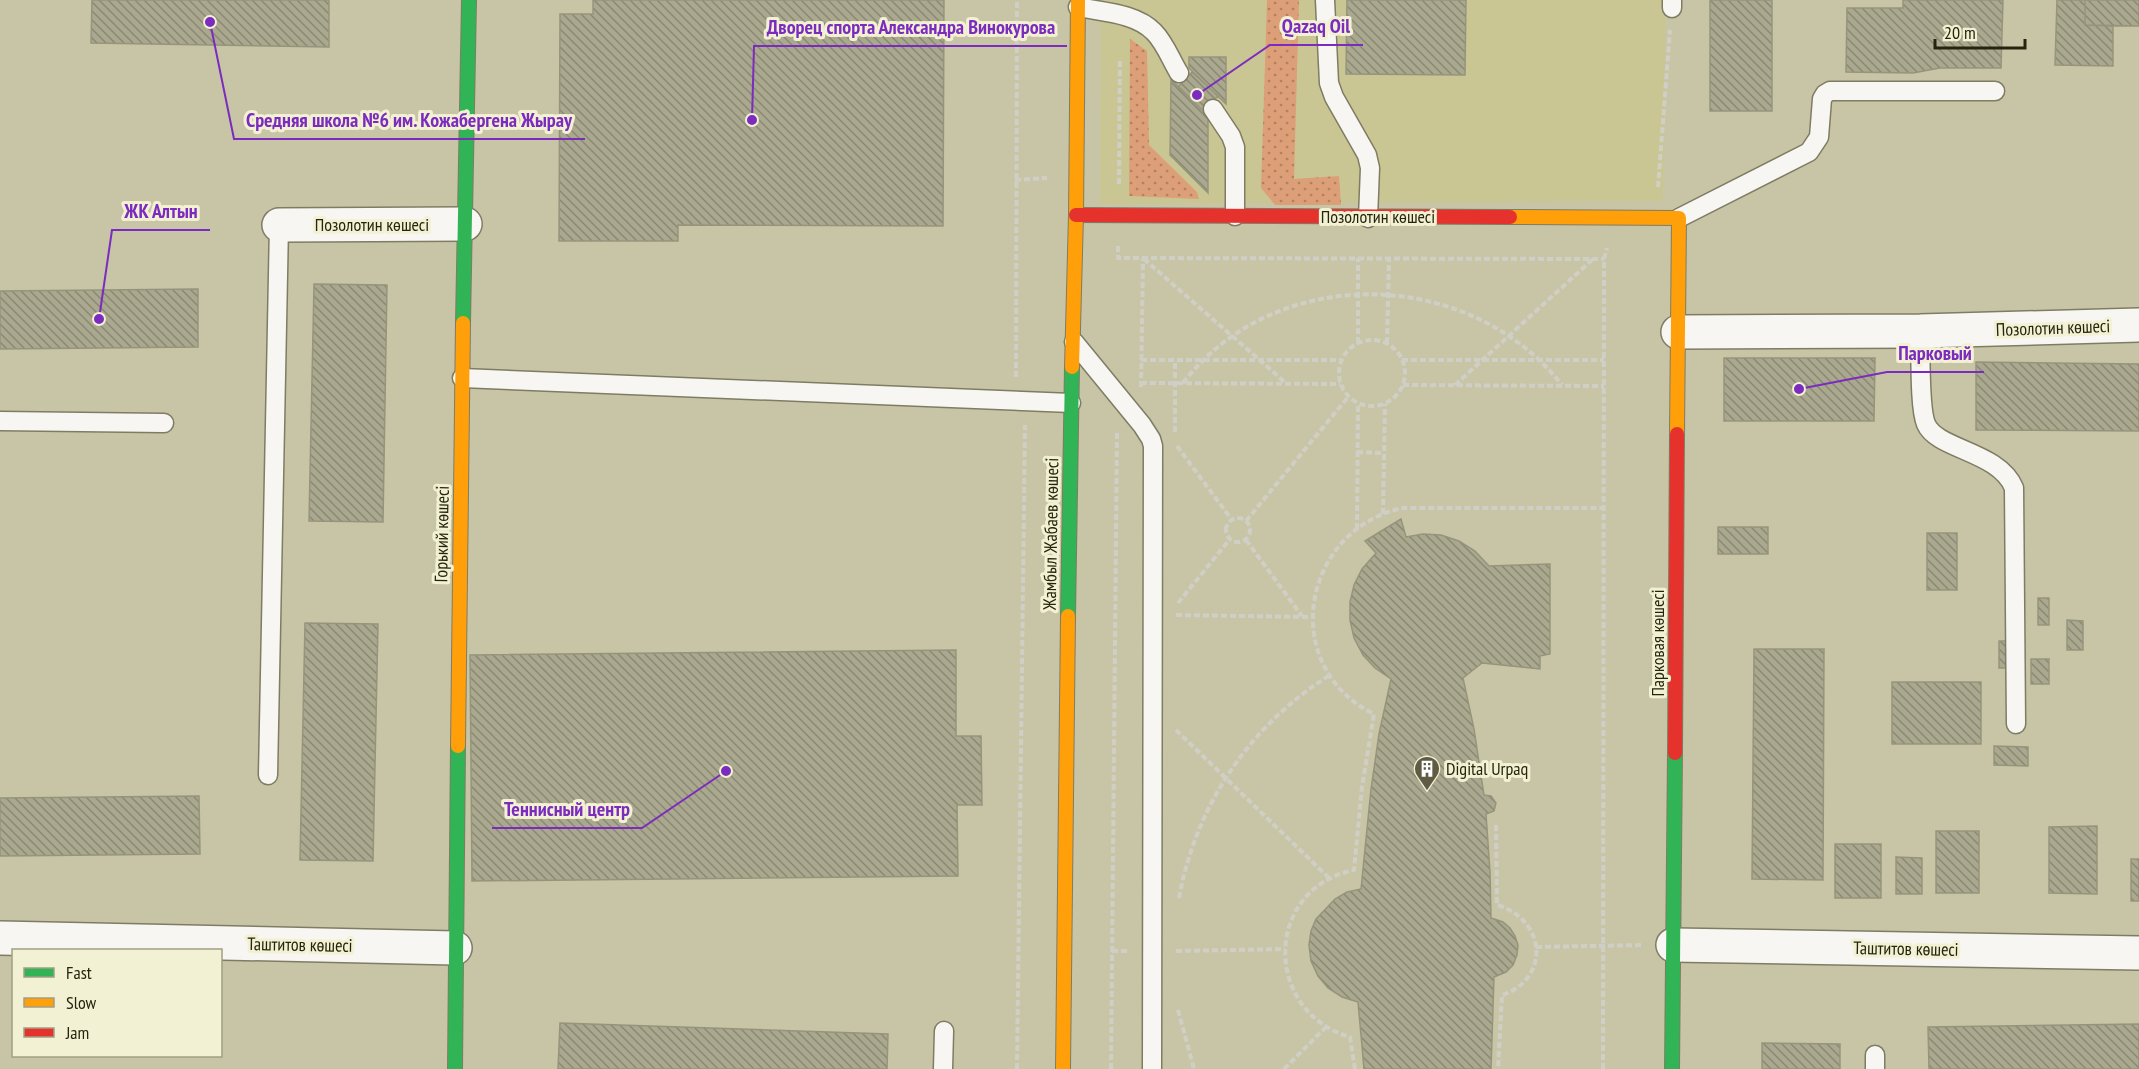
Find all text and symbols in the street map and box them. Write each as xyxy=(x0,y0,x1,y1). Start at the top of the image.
callout: Qazaq Oil xyxy=(1270,7,1363,45)
callout: Дворец спорта Александра Винокурова xyxy=(754,8,1067,46)
scale bar xyxy=(1935,12,2025,50)
text: Qazaq Oil xyxy=(1282,13,1350,39)
text: Дворец спорта Александра Винокурова xyxy=(767,14,1055,40)
text: 20 m xyxy=(1944,21,1976,44)
callout: Средняя школа №6 им. Кожабергена Жырау xyxy=(234,101,585,139)
text: Средняя школа №6 им. Кожабергена Жырау xyxy=(246,107,573,133)
callout: ЖК Алтын xyxy=(112,192,210,230)
text: ЖК Алтын xyxy=(123,198,198,224)
street label: Позолотин көшесі xyxy=(1321,205,1435,228)
street label: Позолотин көшесі xyxy=(315,213,429,236)
street label: Позолотин көшесі xyxy=(1995,314,2111,341)
callout: Парковый xyxy=(1887,334,1984,372)
text: Парковый xyxy=(1898,340,1972,366)
street label: Жамбыл Жабаев көшесі xyxy=(1038,458,1063,611)
street label: Горький көшесі xyxy=(429,485,454,583)
street label: Парковая көшесі xyxy=(1646,589,1669,697)
building icon: Digital Urpaq xyxy=(1412,754,1442,792)
place label: Digital Urpaq xyxy=(1446,757,1528,780)
callout: Теннисный центр xyxy=(492,790,642,828)
text: Теннисный центр xyxy=(504,796,630,822)
street label: Таштитов көшесі xyxy=(247,932,353,957)
street label: Таштитов көшесі xyxy=(1853,936,1959,961)
legend xyxy=(12,949,222,1057)
text: Fast xyxy=(66,961,92,984)
text: Slow xyxy=(66,991,97,1014)
text: Jam xyxy=(65,1021,89,1044)

